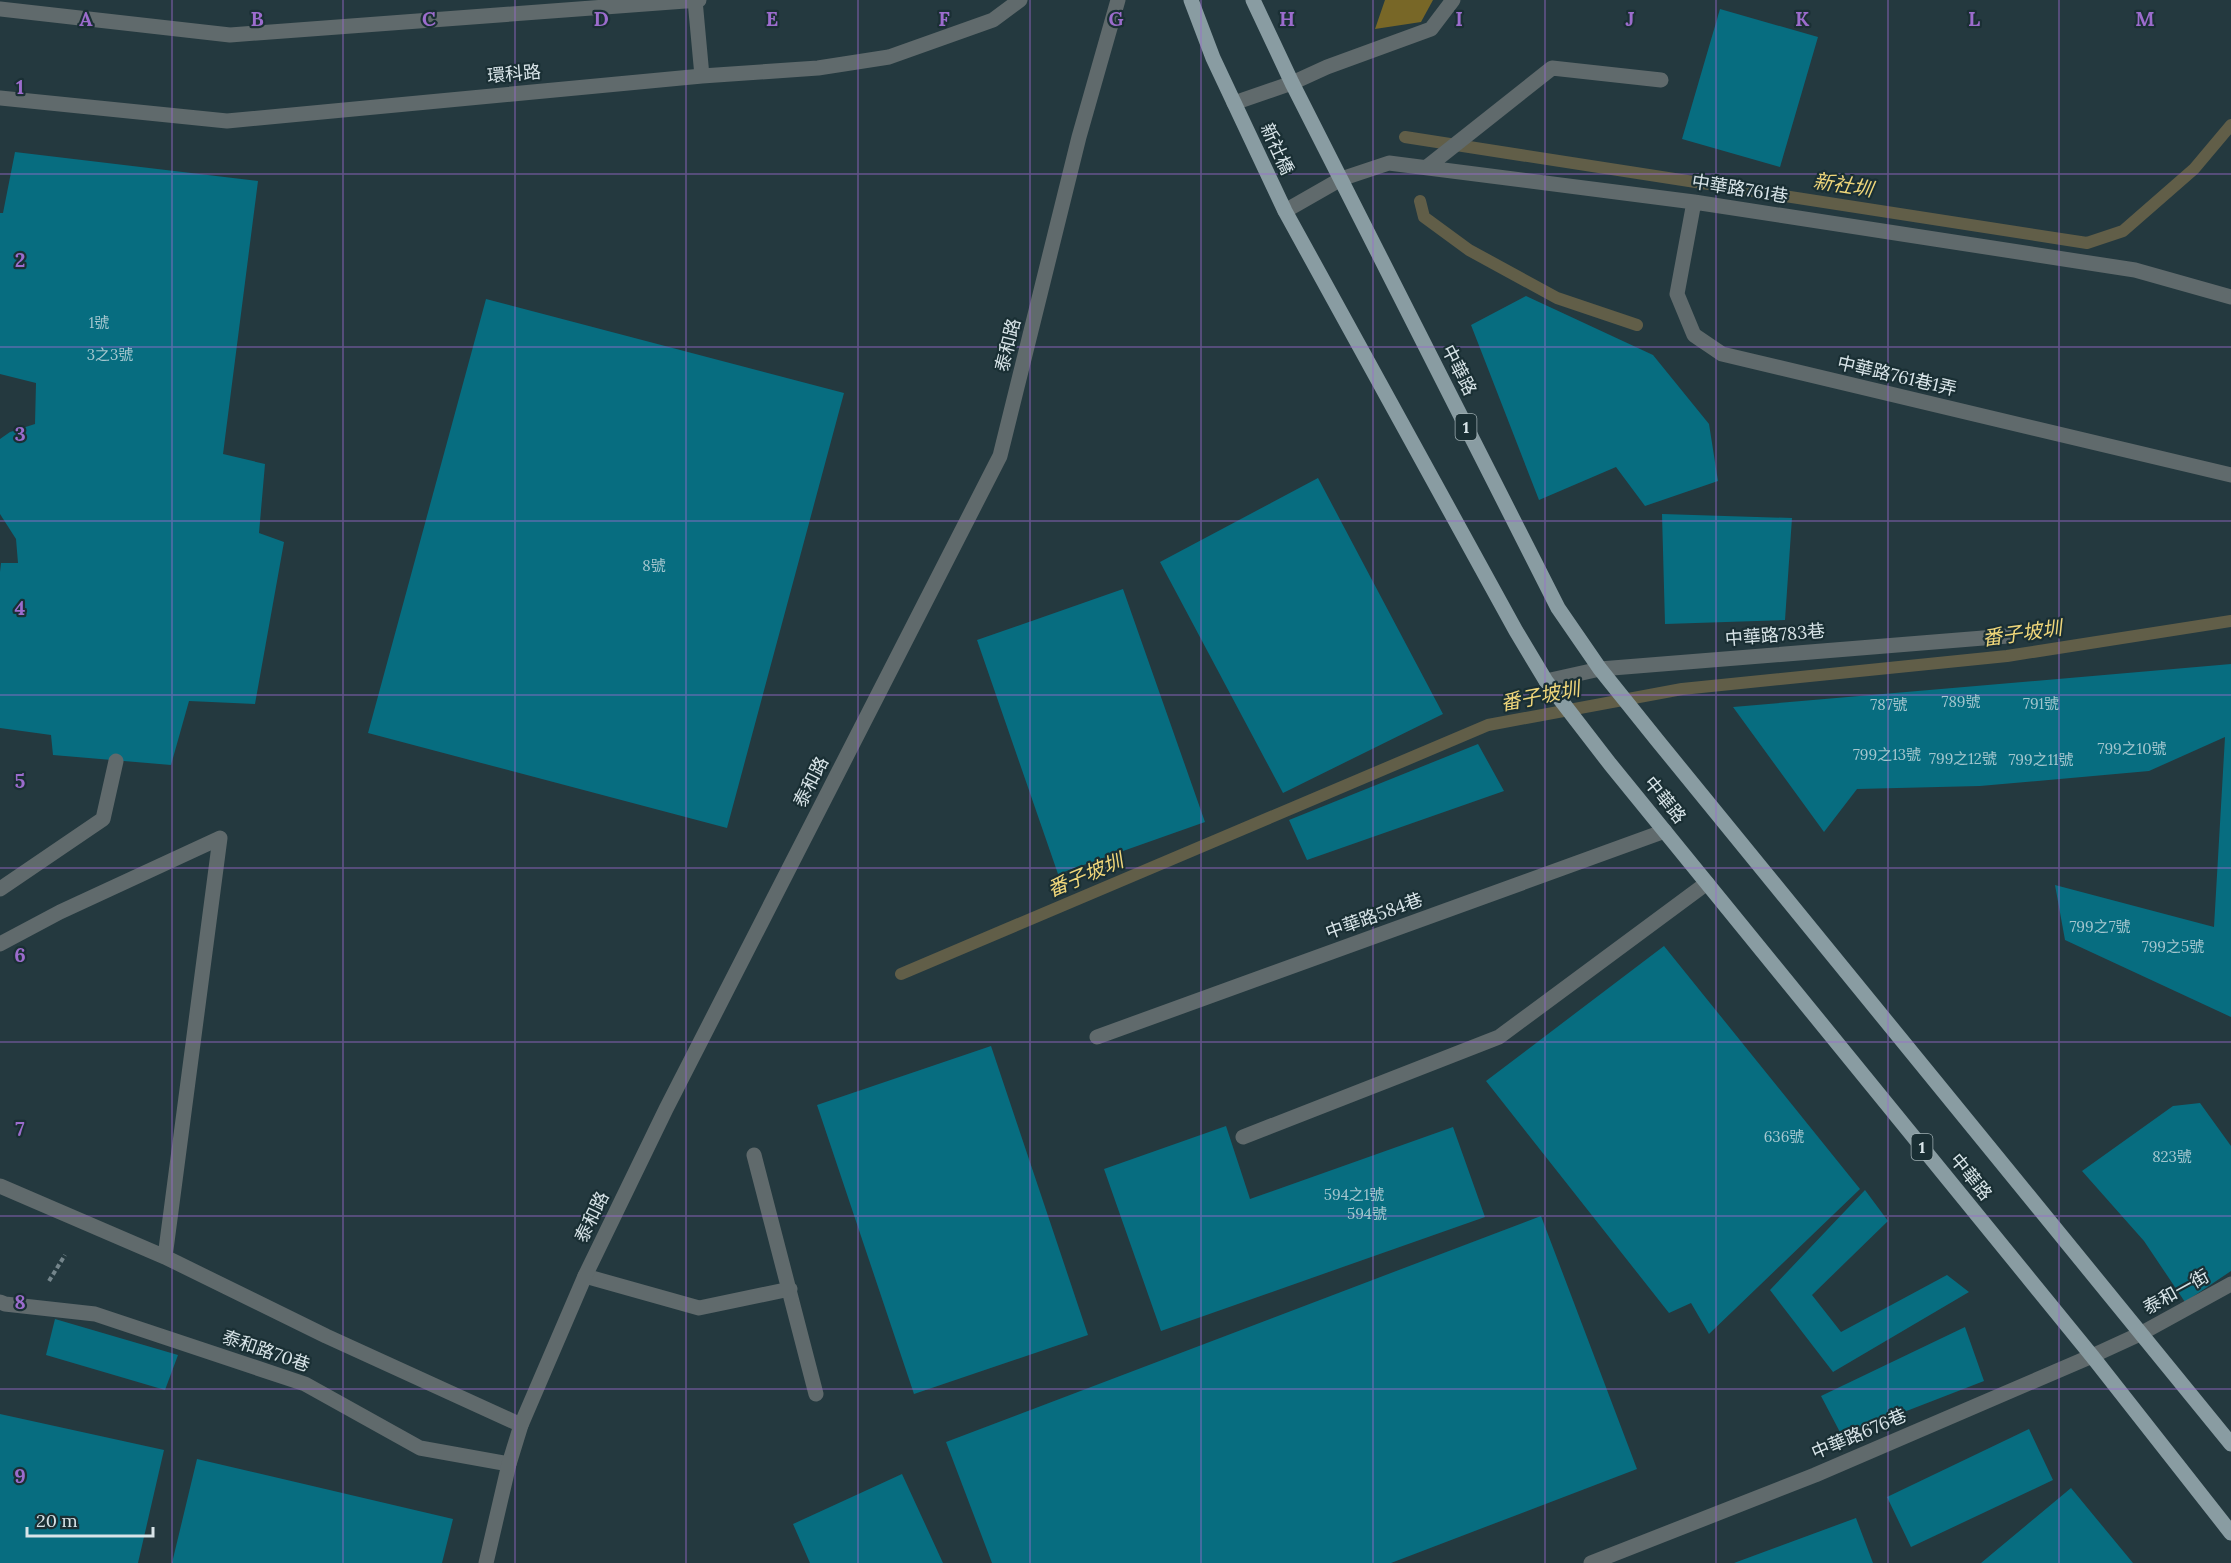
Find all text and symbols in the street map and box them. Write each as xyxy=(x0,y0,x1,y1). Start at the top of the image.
text: A xyxy=(79,6,93,31)
text: B xyxy=(250,6,264,31)
text: C xyxy=(422,6,436,31)
text: D xyxy=(593,6,609,31)
text: E xyxy=(766,6,778,31)
text: F xyxy=(938,6,950,31)
text: G xyxy=(1108,6,1124,31)
text: H xyxy=(1279,6,1295,31)
text: I xyxy=(1455,6,1463,31)
text: J xyxy=(1625,6,1635,31)
text: K xyxy=(1795,6,1810,31)
text: L xyxy=(1968,6,1980,31)
text: M xyxy=(2135,6,2155,31)
street label: 環科路 xyxy=(486,60,542,87)
text: 1 xyxy=(16,74,24,99)
street label: 新社橋 xyxy=(1256,119,1299,178)
water label: 新社圳 xyxy=(1811,167,1878,202)
street label: 中華路761巷 xyxy=(1690,170,1790,207)
text: 2 xyxy=(15,247,25,272)
house number: 1號 xyxy=(89,313,109,332)
street label: 泰和路 xyxy=(990,316,1025,374)
street label: 中華路 xyxy=(1437,340,1482,399)
house number: 3之3號 xyxy=(87,345,133,364)
street label: 中華路761巷1弄 xyxy=(1835,351,1959,400)
road number: 1 xyxy=(1456,414,1476,440)
text: 3 xyxy=(14,421,26,446)
house number: 8號 xyxy=(642,556,666,575)
text: 4 xyxy=(15,595,26,620)
water label: 番子坡圳 xyxy=(1981,614,2066,650)
street label: 中華路783巷 xyxy=(1724,619,1826,650)
water label: 番子坡圳 xyxy=(1498,675,1584,715)
house number: 789號 xyxy=(1942,692,1980,711)
house number: 791號 xyxy=(2023,694,2059,713)
house number: 787號 xyxy=(1870,695,1908,714)
house number: 799之10號 xyxy=(2097,739,2167,758)
house number: 799之13號 xyxy=(1853,745,1921,764)
house number: 799之12號 xyxy=(1929,749,1997,768)
house number: 799之11號 xyxy=(2008,750,2074,769)
street label: 泰和路 xyxy=(788,752,833,811)
text: 5 xyxy=(15,768,26,793)
street label: 中華路 xyxy=(1639,771,1691,828)
water label: 番子坡圳 xyxy=(1043,846,1129,902)
street label: 中華路584巷 xyxy=(1322,887,1426,944)
house number: 799之7號 xyxy=(2069,917,2131,936)
house number: 799之5號 xyxy=(2142,937,2204,956)
text: 6 xyxy=(14,942,26,967)
text: 7 xyxy=(15,1116,25,1141)
house number: 636號 xyxy=(1764,1127,1804,1146)
road number: 1 xyxy=(1912,1134,1932,1160)
house number: 823號 xyxy=(2152,1147,2192,1166)
street label: 中華路 xyxy=(1945,1148,1997,1205)
house number: 594之1號 xyxy=(1324,1185,1384,1204)
street label: 泰和路 xyxy=(569,1187,614,1246)
house number: 594號 xyxy=(1347,1204,1387,1223)
street label: 泰和一街 xyxy=(2139,1264,2213,1319)
text: 8 xyxy=(14,1289,26,1314)
street label: 泰和路70巷 xyxy=(219,1325,313,1376)
street label: 中華路676巷 xyxy=(1808,1403,1910,1464)
text: 9 xyxy=(14,1463,26,1488)
scale bar xyxy=(27,1500,153,1538)
text: 20 m xyxy=(36,1509,78,1532)

